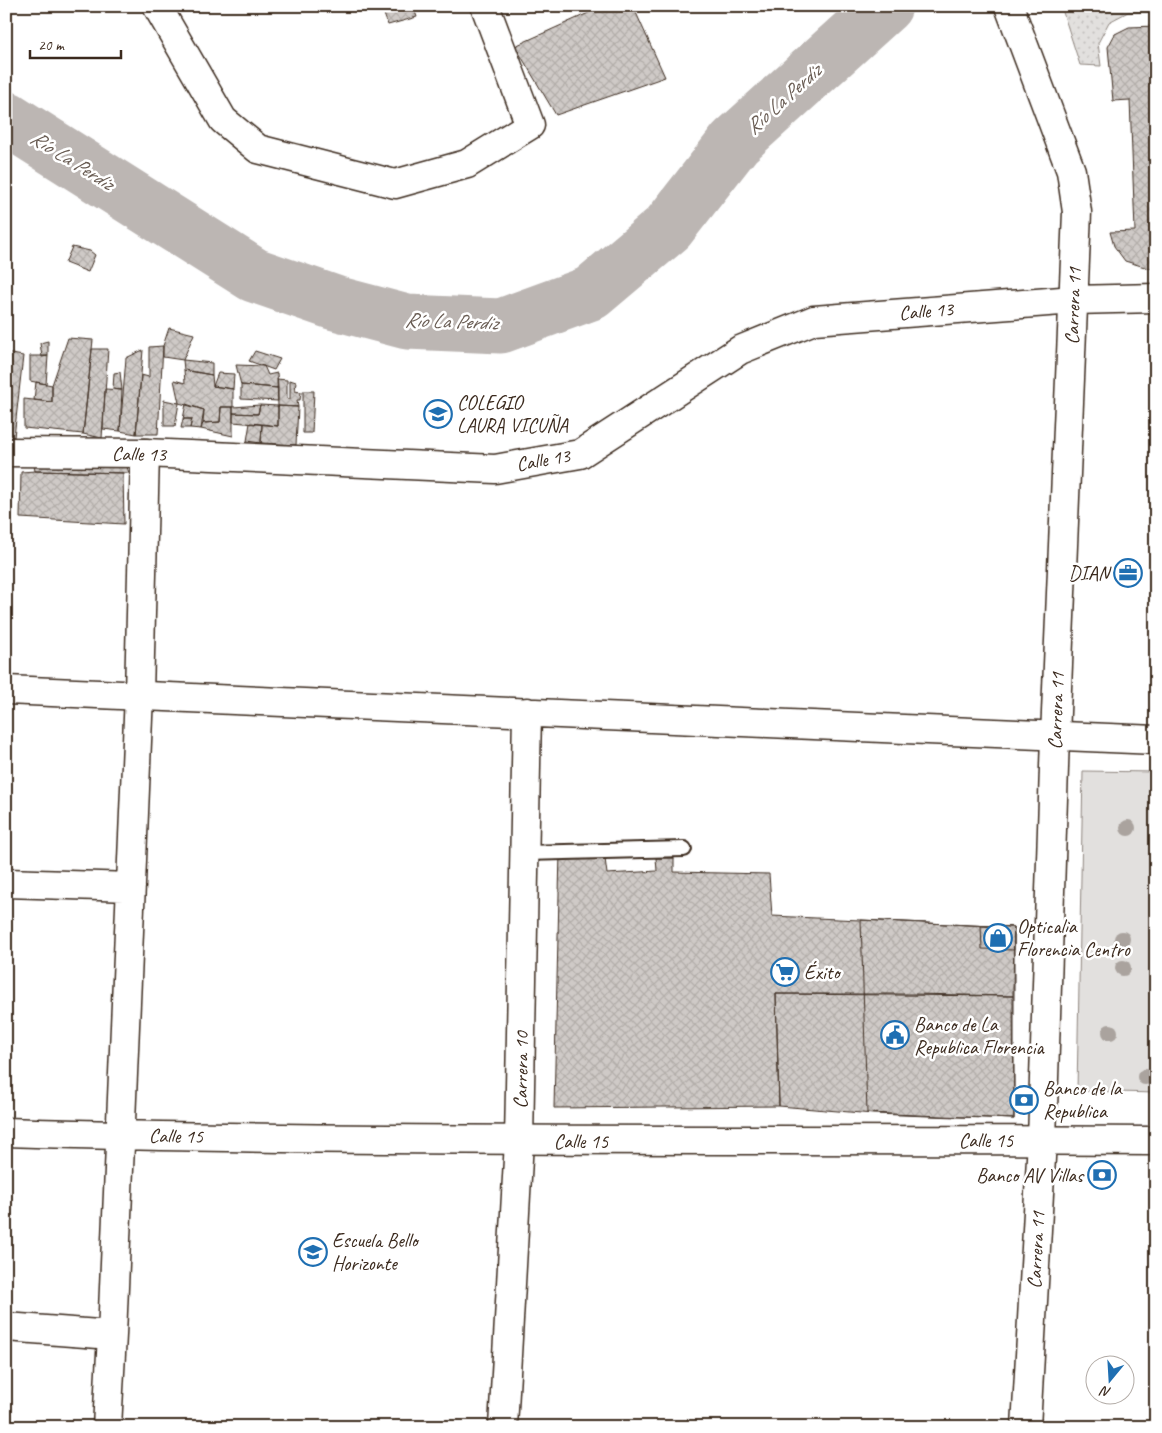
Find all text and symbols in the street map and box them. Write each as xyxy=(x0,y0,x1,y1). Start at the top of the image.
scale bar xyxy=(30,28,121,60)
text: 20 m xyxy=(38,36,65,55)
water label: Río La Perdiz xyxy=(740,56,829,140)
water label: Río La Perdiz xyxy=(26,124,121,197)
street label: Carrera 11 xyxy=(1059,266,1087,345)
street label: Calle 13 xyxy=(898,296,956,326)
water label: Río La Perdiz xyxy=(404,306,501,336)
place label: COLEGIO LAURA VICUÑA xyxy=(457,390,569,438)
school or university icon: COLEGIO LAURA VICUÑA xyxy=(423,399,453,429)
street label: Calle 13 xyxy=(112,441,168,467)
street label: Calle 13 xyxy=(514,443,574,477)
office icon: DIAN xyxy=(1113,558,1143,588)
place label: DIAN xyxy=(1068,561,1112,586)
street label: Carrera 11 xyxy=(1042,671,1070,750)
place label: Opticalia Florencia Centro xyxy=(1017,914,1131,962)
shop icon: Opticalia Florencia Centro xyxy=(983,923,1013,953)
supermarket icon: Éxito xyxy=(770,957,800,987)
place label: Éxito xyxy=(804,960,841,985)
place label: Banco de La Republica Florencia xyxy=(914,1012,1045,1060)
public building icon: Banco de La Republica Florencia xyxy=(880,1020,910,1050)
street label: Carrera 10 xyxy=(508,1029,534,1109)
place label: Banco de la Republica xyxy=(1043,1076,1123,1124)
bank icon: Banco de la Republica xyxy=(1009,1085,1039,1115)
street label: Calle 15 xyxy=(149,1123,204,1149)
street label: Calle 15 xyxy=(959,1128,1014,1153)
street label: Calle 15 xyxy=(554,1129,609,1154)
bank icon: Banco AV Villas xyxy=(1087,1160,1117,1190)
place label: Banco AV Villas xyxy=(976,1163,1085,1188)
street label: Carrera 11 xyxy=(1021,1210,1051,1289)
place label: Escuela Bello Horizonte xyxy=(332,1228,420,1276)
school or university icon: Escuela Bello Horizonte xyxy=(298,1237,328,1267)
north arrow xyxy=(1084,1356,1134,1406)
text: N xyxy=(1097,1382,1113,1401)

